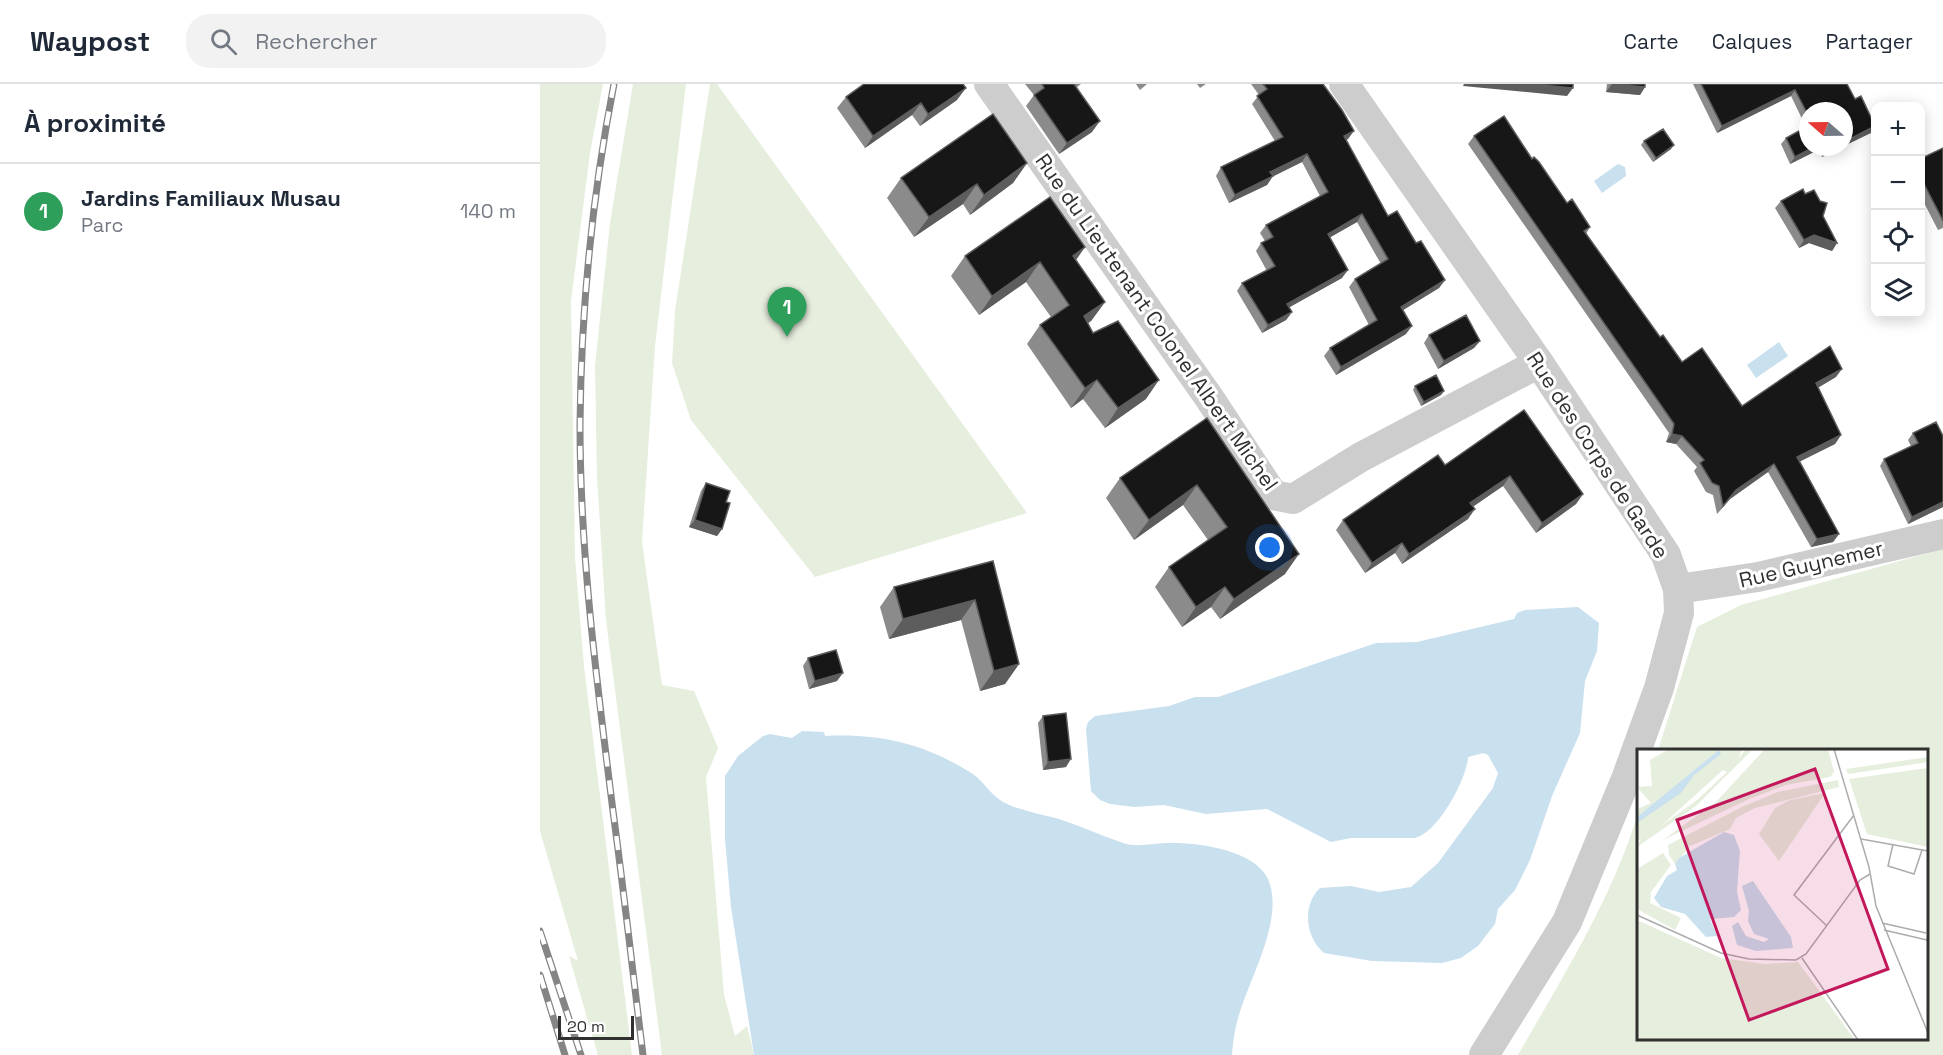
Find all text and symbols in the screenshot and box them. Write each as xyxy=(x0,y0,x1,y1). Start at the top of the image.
search box xyxy=(186,14,606,68)
text: Waypost xyxy=(30,23,150,59)
icon: search xyxy=(207,25,240,58)
text: Rechercher xyxy=(255,27,378,55)
text: Carte xyxy=(1624,28,1679,55)
text: Calques xyxy=(1712,28,1792,55)
text: Partager xyxy=(1825,28,1913,55)
north arrow xyxy=(1799,102,1853,156)
map controls xyxy=(1871,102,1925,318)
button: + xyxy=(1871,102,1925,156)
text: À proximité xyxy=(24,106,166,140)
street label: Rue du Lieutenant Colonel Albert Michel xyxy=(1030,148,1284,496)
button: − xyxy=(1871,156,1925,210)
text: Jardins Familiaux Musau xyxy=(81,184,341,212)
text: 1 xyxy=(39,198,48,224)
text: 140 m xyxy=(460,198,516,224)
button: locate xyxy=(1871,210,1925,264)
text: Parc xyxy=(81,212,123,238)
button: layers xyxy=(1871,264,1925,318)
pin: 1 xyxy=(768,288,806,337)
street label: Rue des Corps de Garde xyxy=(1521,346,1675,564)
your location xyxy=(1255,533,1284,562)
street label: Rue Guynemer xyxy=(1736,534,1886,594)
inset map xyxy=(1637,749,1928,1040)
scale bar xyxy=(558,1013,634,1040)
text: 20 m xyxy=(567,1016,605,1037)

